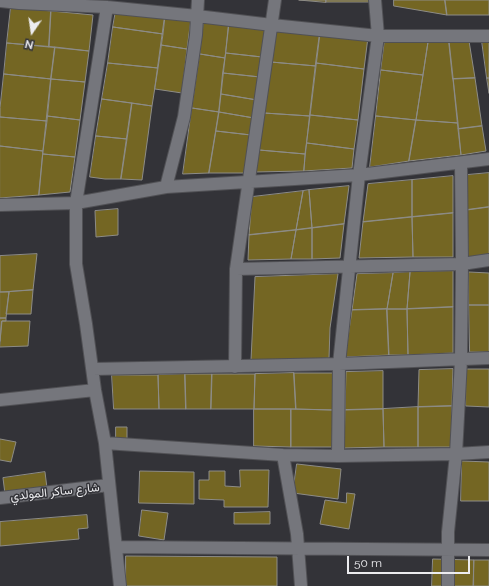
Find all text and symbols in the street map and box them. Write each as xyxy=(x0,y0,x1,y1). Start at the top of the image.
north arrow xyxy=(12,12,52,52)
text: N xyxy=(24,37,35,51)
street label: شارع ساكر المولدي xyxy=(10,480,100,504)
scale bar xyxy=(349,548,472,574)
text: 50 m xyxy=(354,556,382,570)

